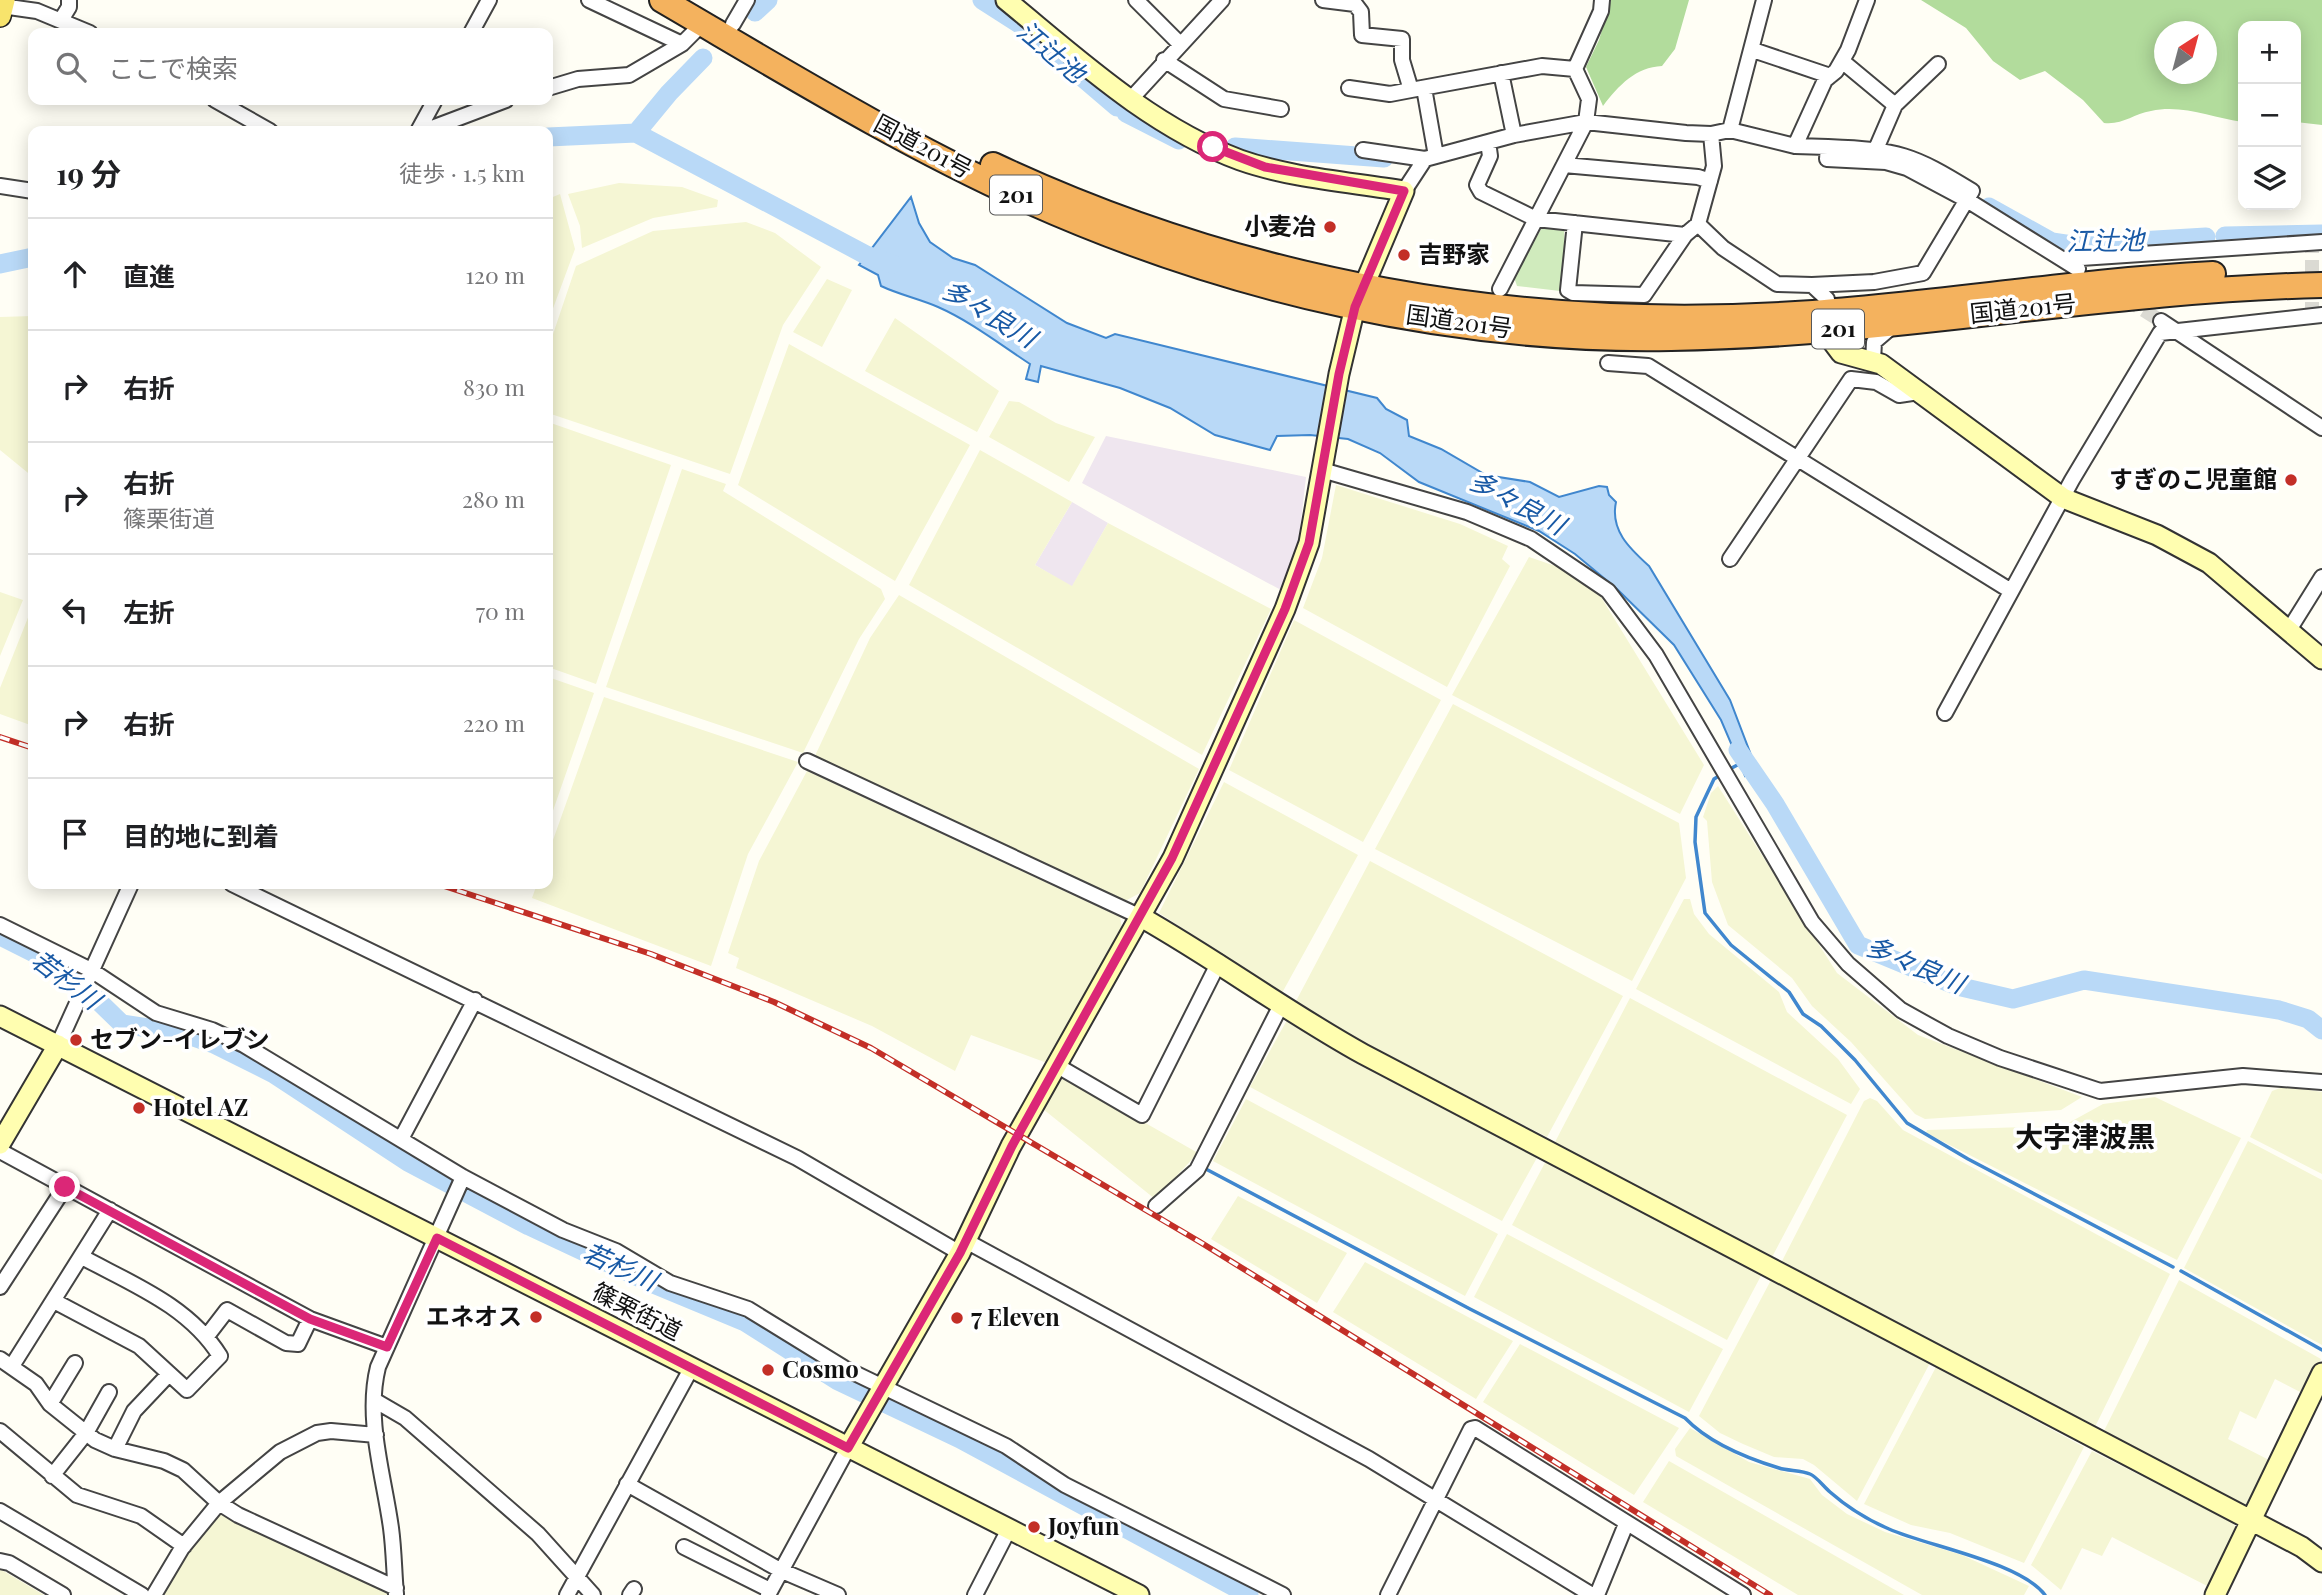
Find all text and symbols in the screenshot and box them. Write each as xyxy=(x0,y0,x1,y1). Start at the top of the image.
water label: 江辻池 xyxy=(1011,12,1095,91)
north arrow xyxy=(2154,21,2217,84)
map controls xyxy=(2238,21,2301,210)
button: + xyxy=(2238,21,2301,84)
search box xyxy=(28,28,553,105)
icon: search xyxy=(52,48,90,86)
text: ここで検索 xyxy=(108,50,238,85)
button: − xyxy=(2238,84,2301,147)
street label: 国道201号 xyxy=(869,106,979,184)
route start xyxy=(1197,131,1228,162)
button: layers xyxy=(2238,147,2301,210)
text: 19 分 xyxy=(56,153,121,193)
text: 徒歩 · 1.5 km xyxy=(399,157,525,188)
road number: 201 xyxy=(990,176,1042,214)
place label: 小麦冶 xyxy=(1244,209,1316,241)
marker: 小麦冶 xyxy=(1322,219,1338,235)
water label: 江辻池 xyxy=(2066,221,2147,258)
place label: 吉野家 xyxy=(1418,237,1490,269)
marker: 吉野家 xyxy=(1396,247,1412,263)
icon: ahead xyxy=(56,255,94,293)
text: 直進 xyxy=(123,258,175,293)
text: 120 m xyxy=(466,259,525,290)
water label: 多々良川 xyxy=(936,271,1046,356)
street label: 国道201号 xyxy=(1968,286,2078,329)
street label: 国道201号 xyxy=(1404,297,1514,343)
road number: 201 xyxy=(1812,310,1864,348)
icon: right xyxy=(56,367,94,405)
text: 右折 xyxy=(123,370,175,405)
text: 830 m xyxy=(463,371,525,402)
water label: 多々良川 xyxy=(1464,462,1574,543)
place label: すぎのこ児童館 xyxy=(2109,462,2277,494)
text: 右折 xyxy=(123,465,175,500)
marker: すぎのこ児童館 xyxy=(2283,472,2299,488)
icon: right xyxy=(56,479,94,517)
text: 280 m xyxy=(462,483,525,514)
text: 篠栗街道 xyxy=(123,502,215,533)
icon: left xyxy=(56,591,94,629)
text: 左折 xyxy=(123,594,175,629)
text: 70 m xyxy=(476,595,525,626)
icon: right xyxy=(56,703,94,741)
text: 右折 xyxy=(123,706,175,741)
text: 220 m xyxy=(463,707,525,738)
icon: arrive xyxy=(56,815,94,853)
text: 目的地に到着 xyxy=(123,818,279,853)
water label: 多々良川 xyxy=(1861,927,1973,1001)
water label: 若杉川 xyxy=(25,941,111,1018)
place label: セブン-イレブン xyxy=(90,1022,270,1054)
marker: セブン-イレブン xyxy=(68,1032,84,1048)
place label: Hotel AZ xyxy=(153,1090,248,1122)
marker: Hotel AZ xyxy=(131,1100,147,1116)
district label: 大字津波黒 xyxy=(2015,1117,2155,1154)
route end xyxy=(49,1171,80,1202)
water label: 若杉川 xyxy=(578,1234,666,1299)
street label: 篠栗街道 xyxy=(588,1274,688,1346)
place label: エネオス xyxy=(426,1299,522,1331)
place label: 7 Eleven xyxy=(971,1300,1060,1332)
marker: エネオス xyxy=(528,1309,544,1325)
marker: 7 Eleven xyxy=(949,1310,965,1326)
place label: Cosmo xyxy=(782,1352,859,1384)
marker: Cosmo xyxy=(760,1362,776,1378)
place label: Joyfun xyxy=(1047,1509,1120,1541)
marker: Joyfun xyxy=(1026,1519,1042,1535)

